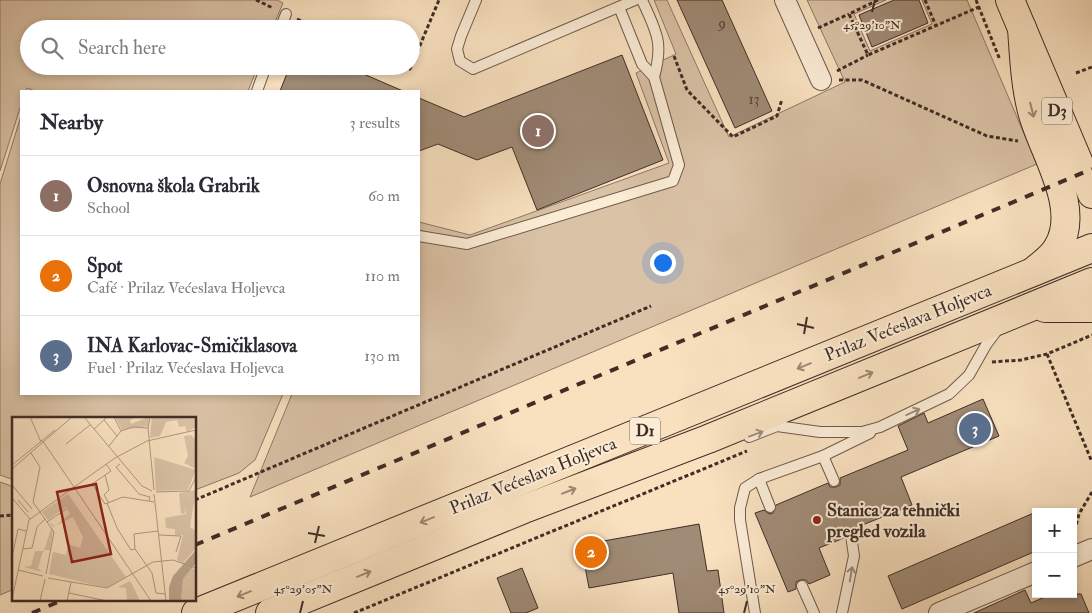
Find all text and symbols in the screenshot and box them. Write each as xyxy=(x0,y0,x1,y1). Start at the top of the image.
house number: 9 xyxy=(717,14,726,33)
text: 45°29'10"N xyxy=(843,18,901,33)
search box xyxy=(20,20,420,75)
icon: search xyxy=(38,34,66,62)
text: Search here xyxy=(78,36,166,60)
house number: 13 xyxy=(748,90,760,109)
road number: D3 xyxy=(1042,98,1072,124)
one-way arrow xyxy=(1028,102,1038,118)
text: Nearby xyxy=(40,109,103,136)
pin: 1 xyxy=(522,112,554,150)
text: 3 results xyxy=(349,113,400,133)
text: Osnovna škola Grabrik xyxy=(87,174,260,198)
text: 1 xyxy=(53,186,59,206)
text: 60 m xyxy=(368,186,400,206)
text: School xyxy=(87,198,130,218)
your location xyxy=(650,250,676,276)
text: Spot xyxy=(87,254,122,278)
text: 2 xyxy=(52,266,60,286)
text: 110 m xyxy=(365,266,400,286)
text: Café · Prilaz Većeslava Holjevca xyxy=(87,278,285,298)
street label: Prilaz Većeslava Holjevca xyxy=(821,279,996,367)
text: INA Karlovac-Smičiklasova xyxy=(87,334,297,358)
text: 3 xyxy=(53,346,59,366)
text: 130 m xyxy=(364,346,400,366)
text: Fuel · Prilaz Većeslava Holjevca xyxy=(87,358,284,378)
one-way arrow xyxy=(797,361,812,371)
one-way arrow xyxy=(858,369,873,379)
one-way arrow xyxy=(905,407,920,417)
pin: 3 xyxy=(959,410,991,448)
inset map xyxy=(12,417,196,600)
road number: D1 xyxy=(630,418,660,444)
one-way arrow xyxy=(748,429,763,438)
street label: Prilaz Većeslava Holjevca xyxy=(446,432,621,520)
one-way arrow xyxy=(561,486,576,495)
place label: Stanica za tehnički pregled vozila xyxy=(826,499,960,543)
map controls xyxy=(1032,508,1077,598)
button: + xyxy=(1032,508,1077,553)
marker: Stanica za tehnički pregled vozila xyxy=(811,514,823,526)
one-way arrow xyxy=(420,515,435,525)
pin: 2 xyxy=(575,533,607,571)
button: − xyxy=(1032,553,1077,598)
one-way arrow xyxy=(847,567,857,583)
one-way arrow xyxy=(356,569,371,579)
text: 45°29'05"N xyxy=(274,582,333,597)
text: 45°29'10"N xyxy=(718,582,776,597)
one-way arrow xyxy=(237,590,252,599)

